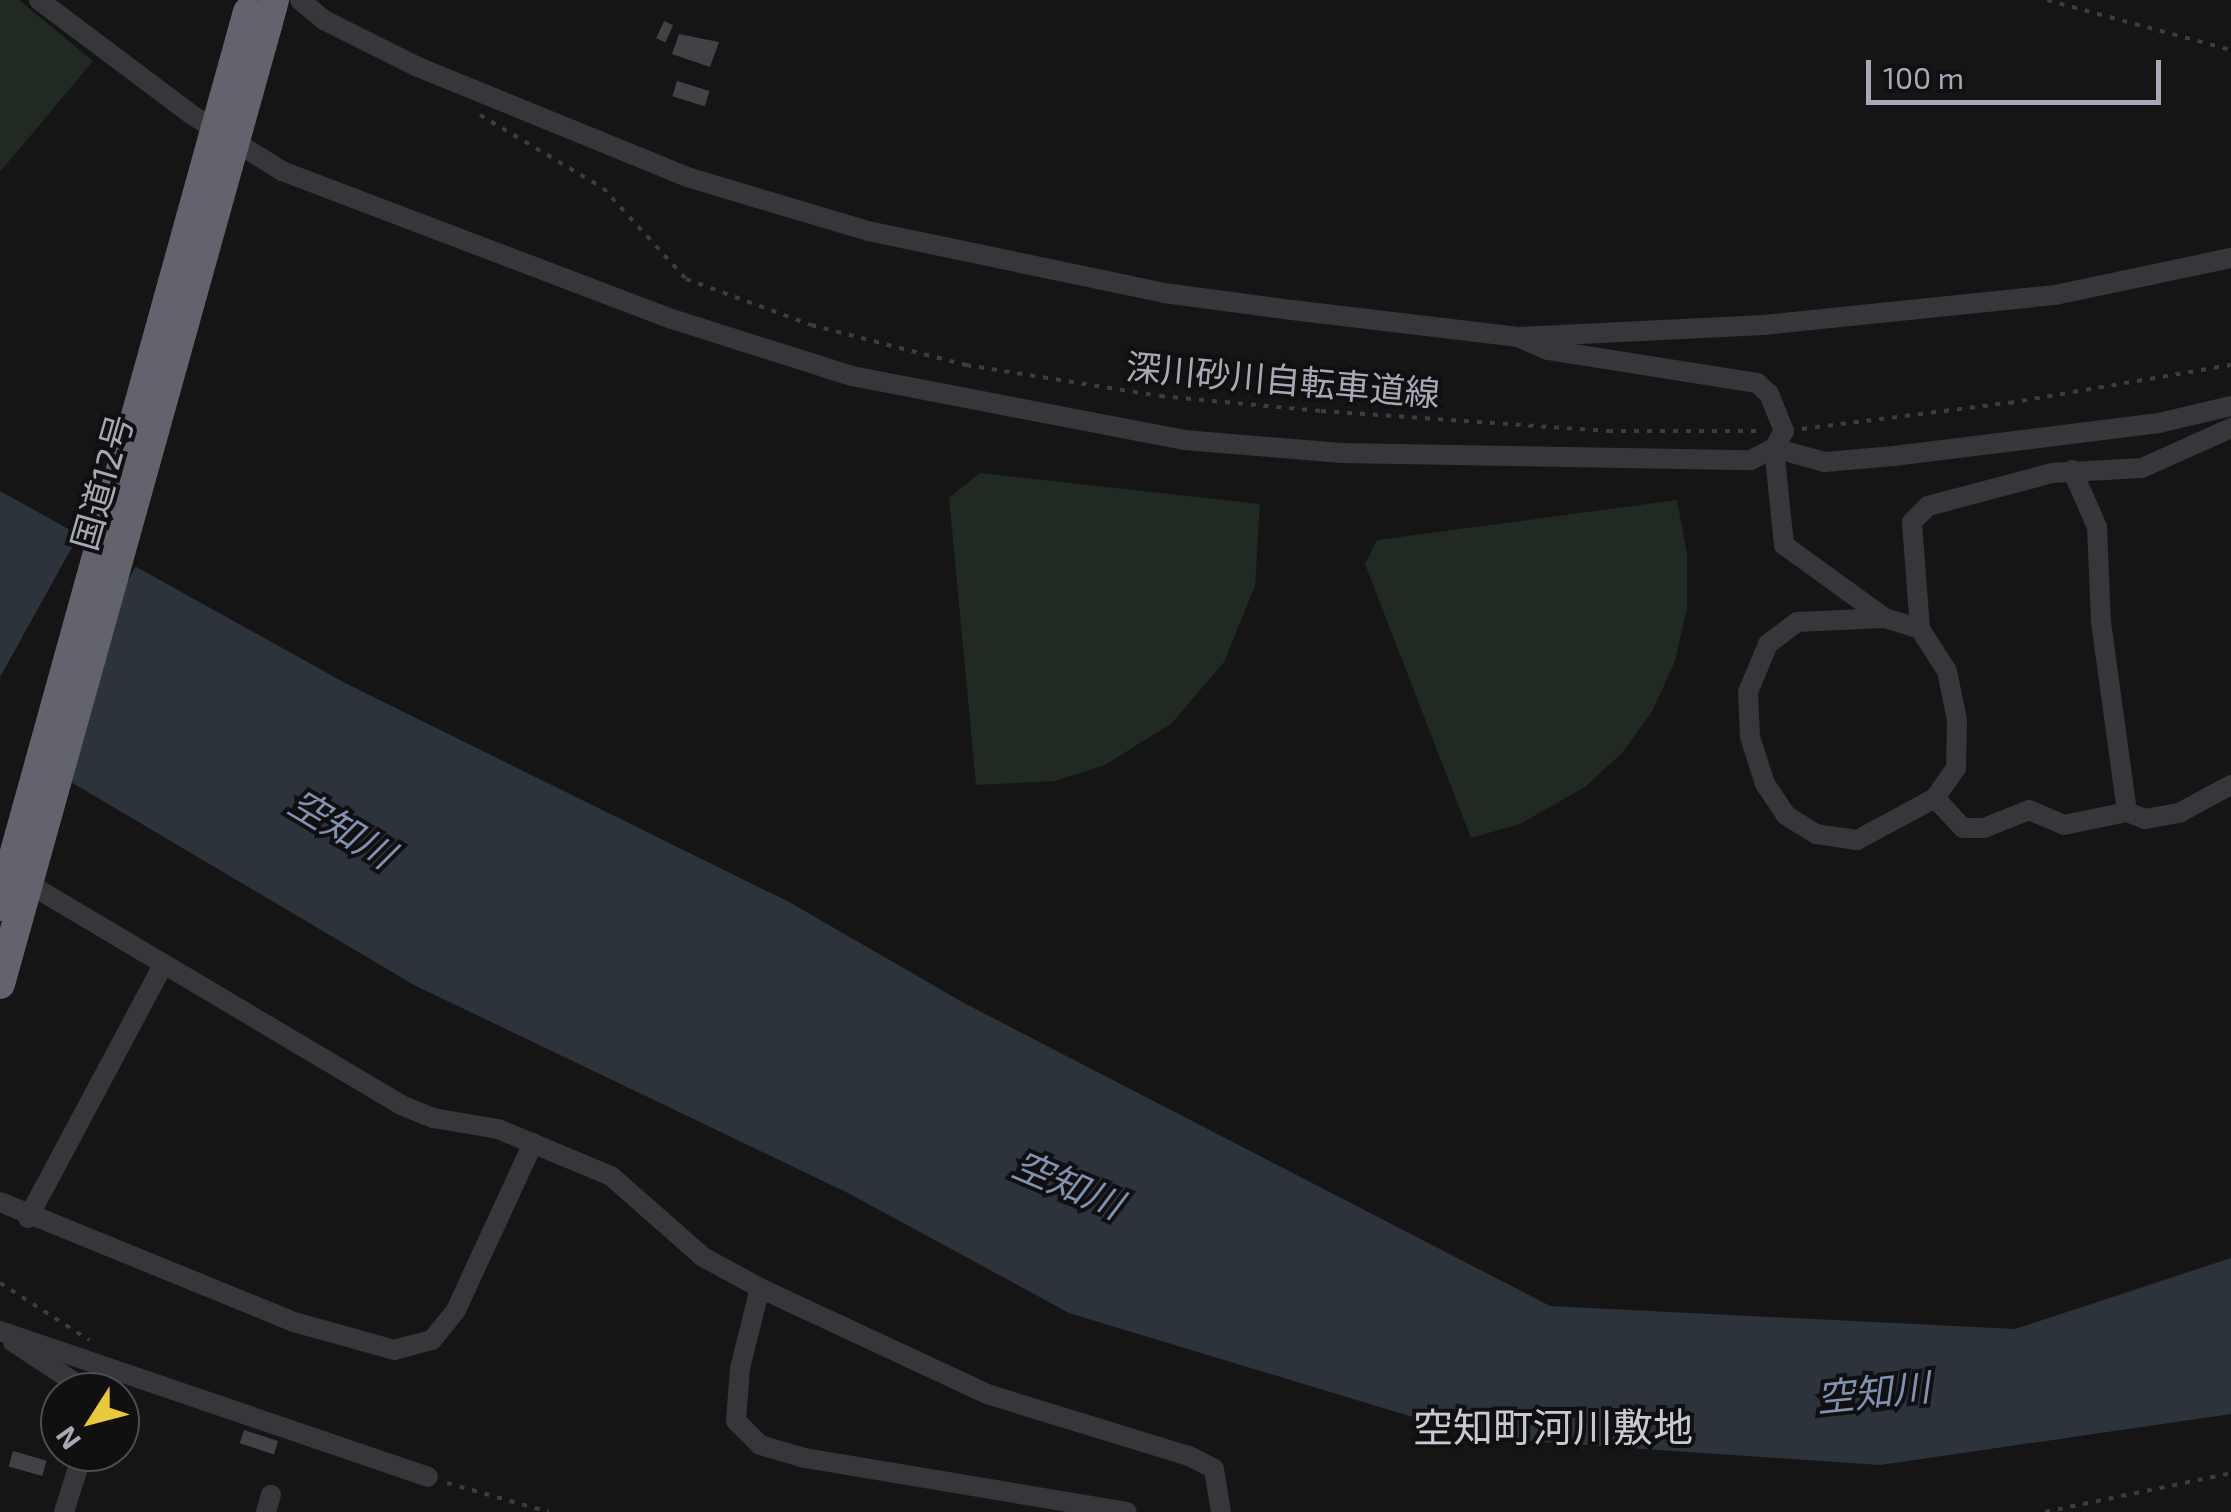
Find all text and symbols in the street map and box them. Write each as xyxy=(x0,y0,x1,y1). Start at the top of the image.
scale bar xyxy=(1871,40,2166,102)
text: 100 m xyxy=(1883,59,1964,95)
street label: 深川砂川自転車道線 xyxy=(1124,344,1442,414)
street label: 国道12号 xyxy=(62,410,140,554)
water label: 空知川 xyxy=(281,779,403,877)
water label: 空知川 xyxy=(1007,1141,1129,1227)
water label: 空知川 xyxy=(1814,1363,1932,1421)
north arrow xyxy=(40,1372,140,1472)
district label: 空知町河川敷地 xyxy=(1413,1402,1693,1450)
text: N xyxy=(48,1420,87,1457)

